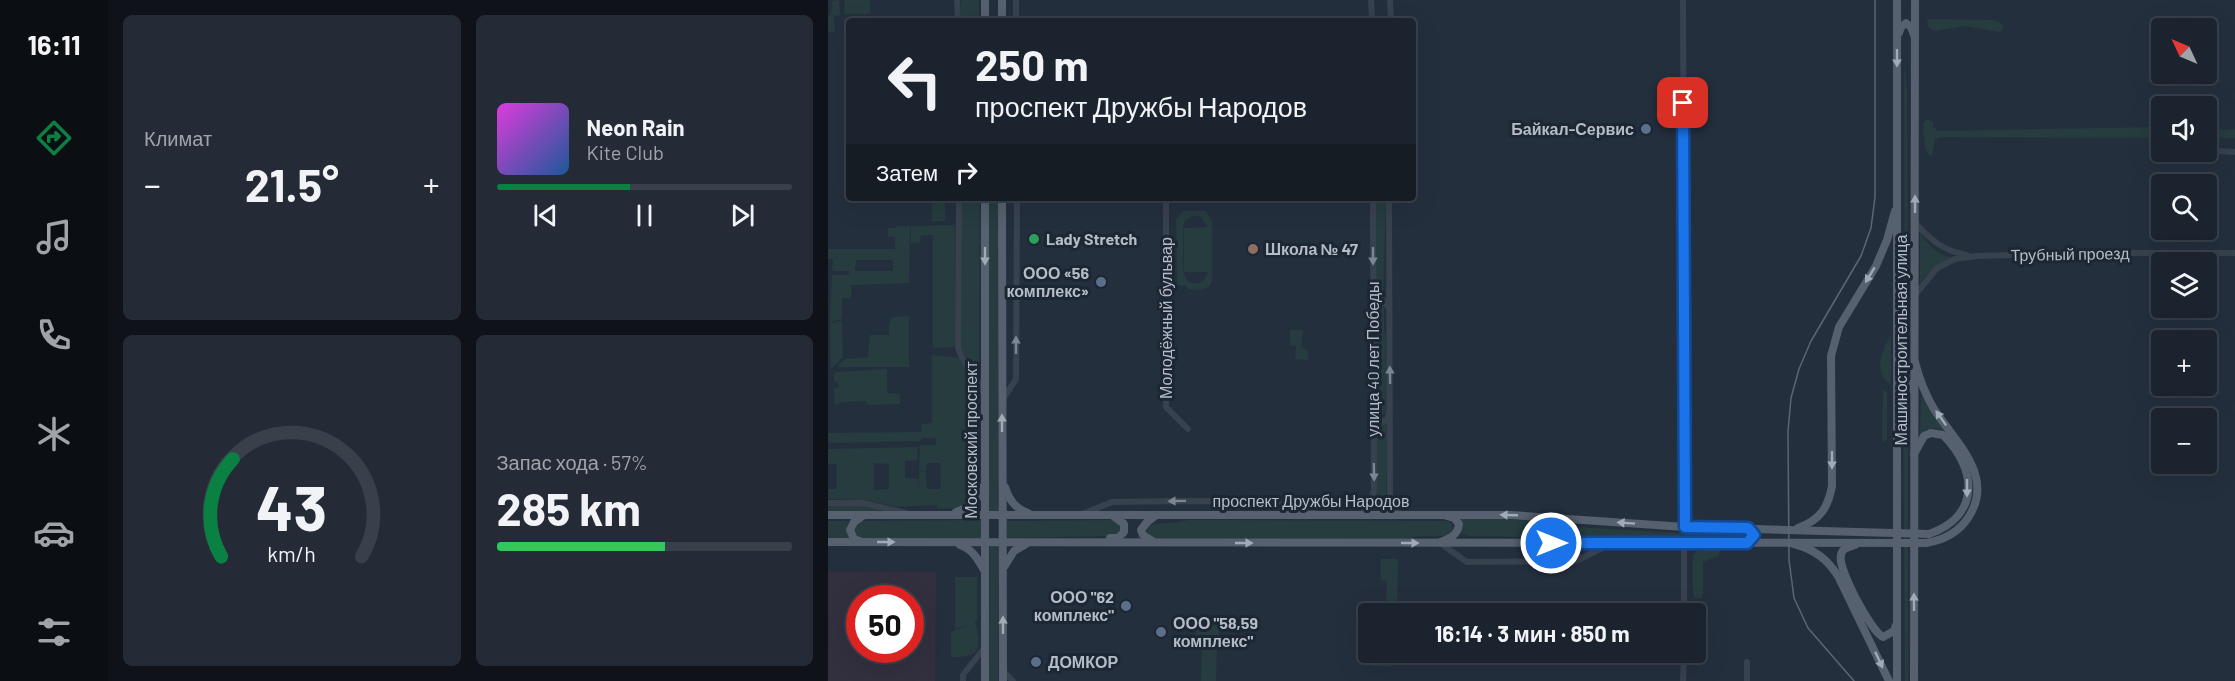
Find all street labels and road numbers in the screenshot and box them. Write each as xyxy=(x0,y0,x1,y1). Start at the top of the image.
street label: Машиностроительная улица xyxy=(1891,235,1910,445)
street label: Молодёжный бульвар xyxy=(1156,237,1175,399)
street label: Трубный проезд xyxy=(2010,243,2130,264)
street label: улица 40 лет Победы xyxy=(1363,281,1382,437)
street label: Московский проспект xyxy=(961,361,980,519)
street label: проспект Дружбы Народов xyxy=(1213,491,1409,510)

